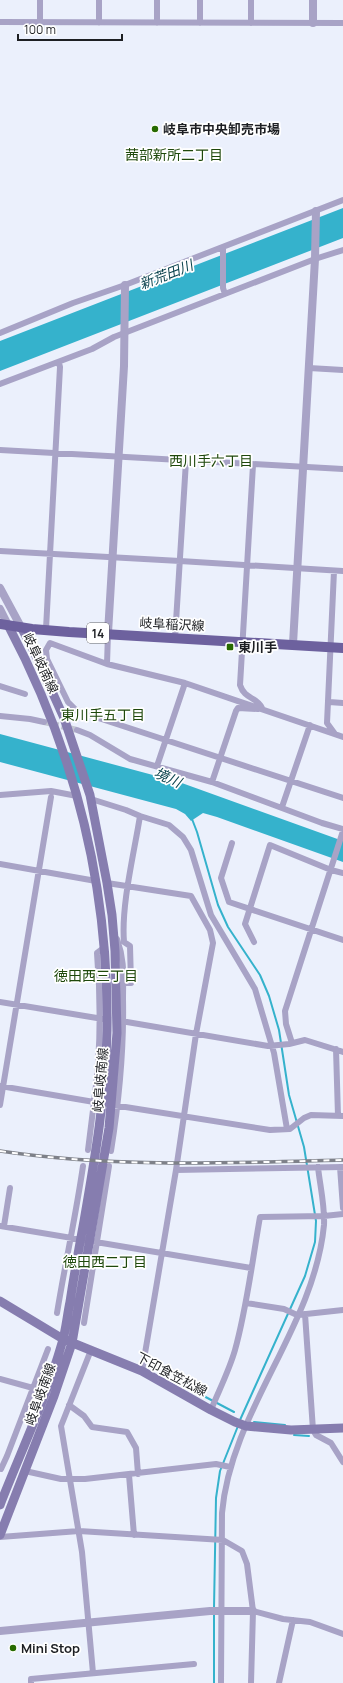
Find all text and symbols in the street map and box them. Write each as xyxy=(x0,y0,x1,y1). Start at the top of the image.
scale bar xyxy=(18,16,122,42)
text: 100 m xyxy=(24,21,56,38)
place label: 岐阜市中央卸売市場 xyxy=(163,120,280,138)
marker: 岐阜市中央卸売市場 xyxy=(150,124,160,134)
district label: 茜部新所二丁目 xyxy=(125,145,223,164)
water label: 新荒田川 xyxy=(136,254,197,293)
district label: 西川手六丁目 xyxy=(169,451,253,470)
street label: 岐阜稲沢線 xyxy=(139,613,205,635)
road number: 14 xyxy=(87,623,109,643)
street label: 岐阜岐南線 xyxy=(19,630,63,696)
place label: 東川手 xyxy=(238,638,277,656)
marker: 東川手 xyxy=(225,642,235,652)
district label: 東川手五丁目 xyxy=(61,705,145,724)
water label: 境川 xyxy=(151,763,186,792)
district label: 徳田西三丁目 xyxy=(54,966,138,985)
street label: 岐阜岐南線 xyxy=(88,1047,112,1113)
district label: 徳田西二丁目 xyxy=(63,1252,147,1271)
street label: 下印食笠松線 xyxy=(133,1348,211,1400)
street label: 岐阜岐南線 xyxy=(20,1360,60,1428)
place label: Mini Stop xyxy=(21,1639,80,1657)
marker: Mini Stop xyxy=(8,1643,18,1653)

